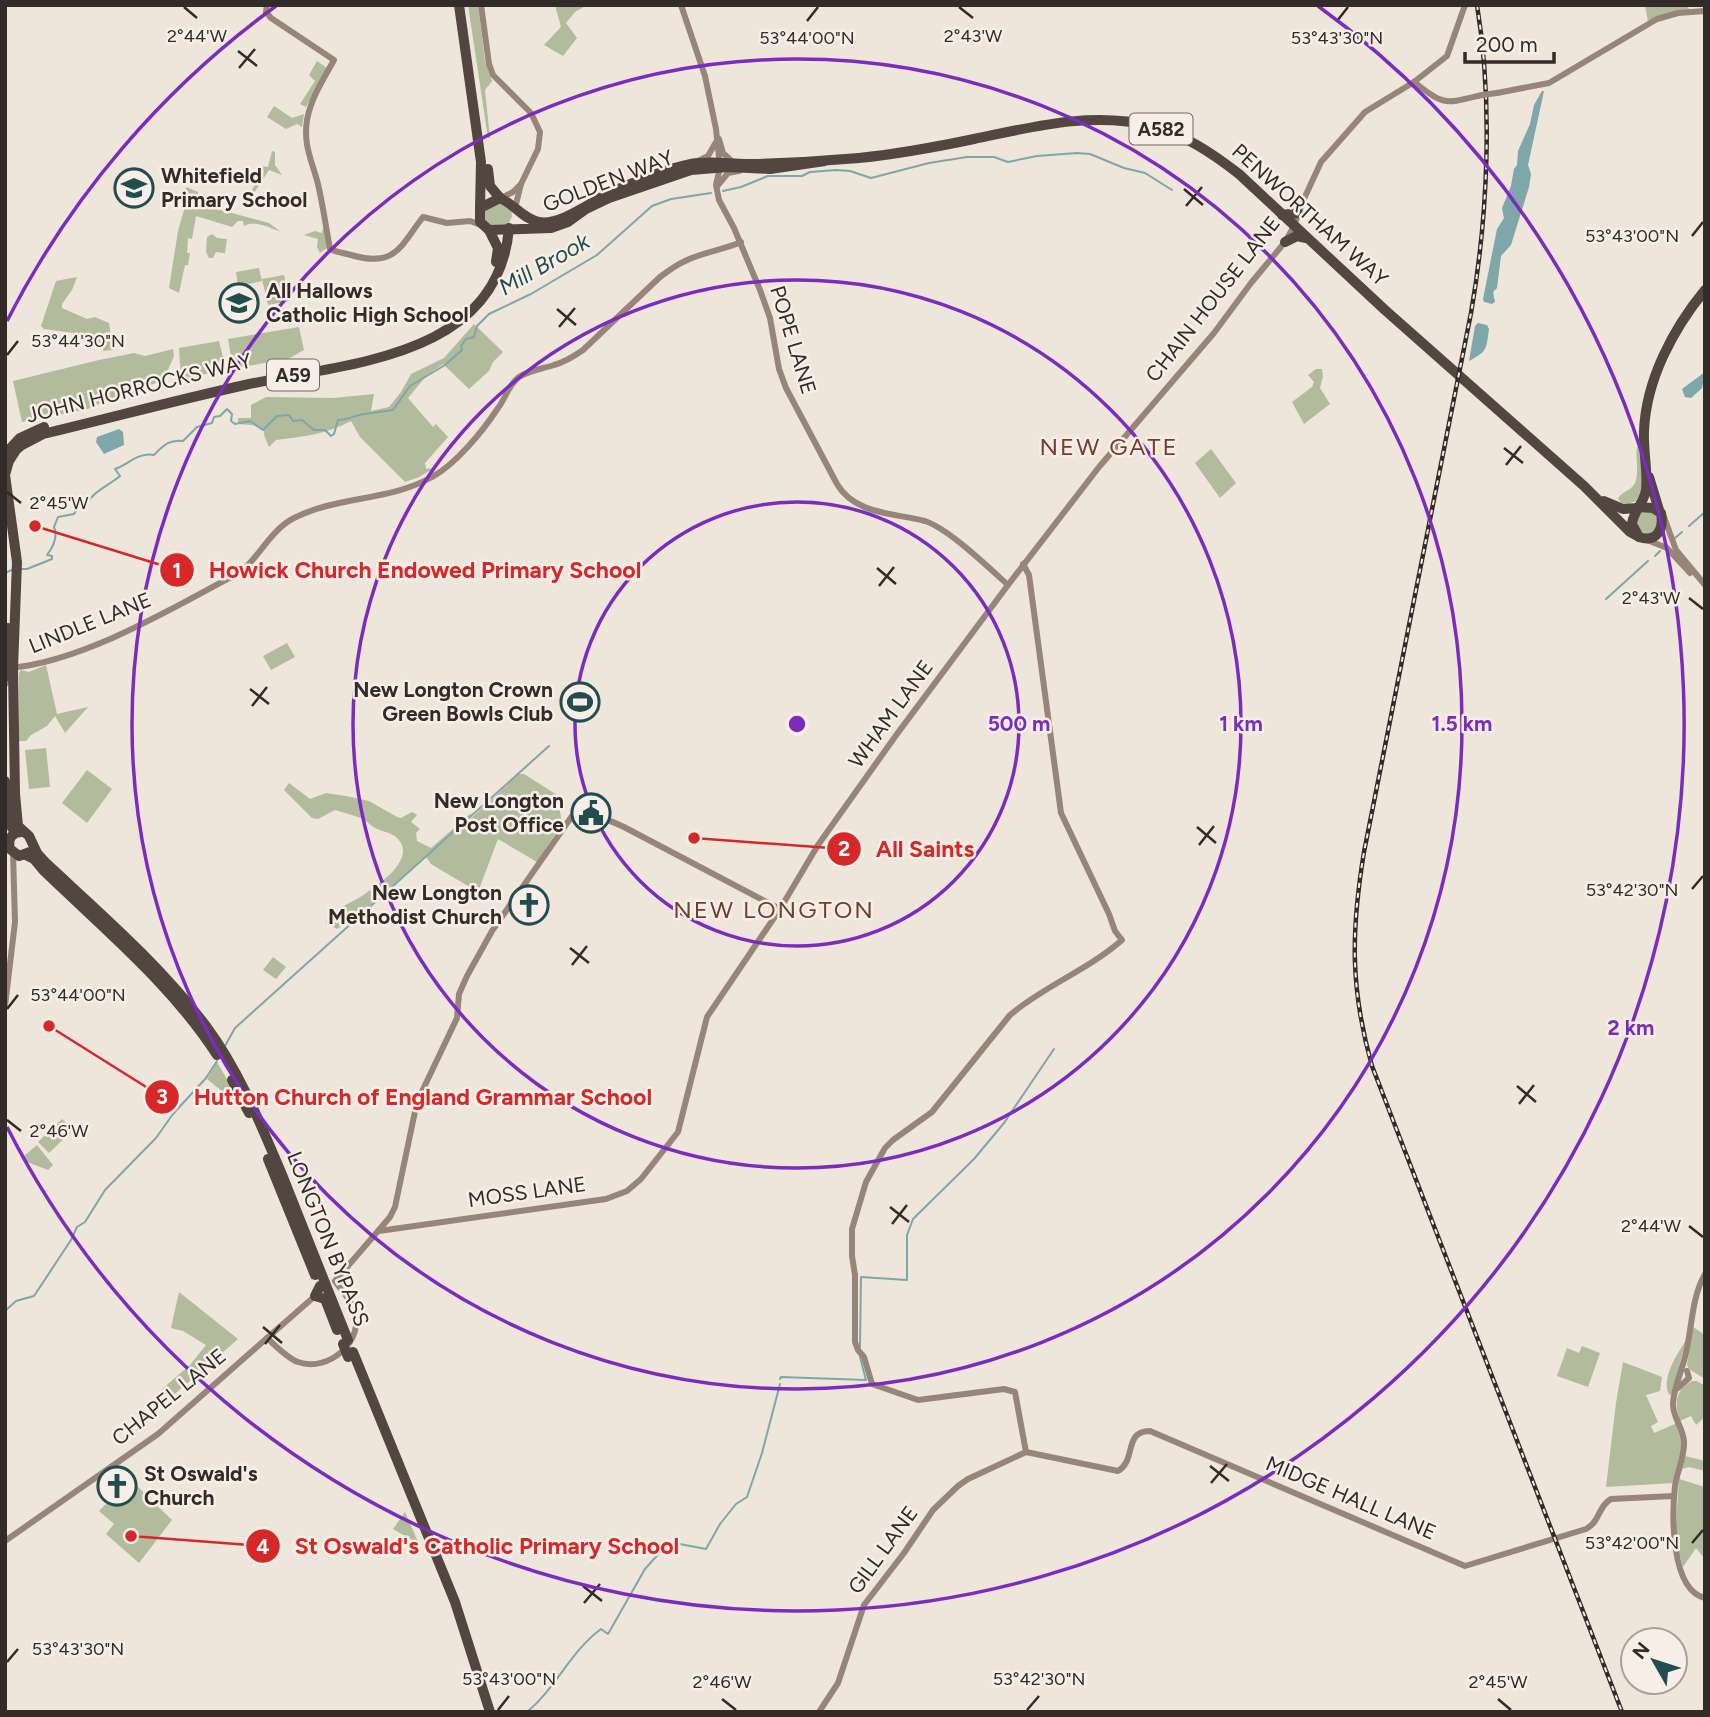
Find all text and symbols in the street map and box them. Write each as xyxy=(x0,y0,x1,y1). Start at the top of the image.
scale bar xyxy=(1465,21,1554,65)
text: 2°44'W xyxy=(167,25,228,47)
text: 2°43'W xyxy=(944,25,1003,47)
text: 53°44'00"N xyxy=(759,27,855,49)
text: 53°43'30"N xyxy=(1291,27,1383,49)
text: 200 m xyxy=(1476,32,1538,57)
road number: A582 xyxy=(1130,113,1192,144)
street label: PENWORTHAM WAY xyxy=(1227,138,1394,291)
street label: GOLDEN WAY xyxy=(539,144,677,217)
place label: Whitefield Primary School xyxy=(161,163,307,212)
school or university icon: Whitefield Primary School xyxy=(113,167,155,209)
street label: CHAIN HOUSE LANE xyxy=(1140,211,1285,387)
text: 53°43'00"N xyxy=(1585,225,1679,247)
water label: Mill Brook xyxy=(493,226,595,301)
place label: All Hallows Catholic High School xyxy=(266,278,469,327)
school or university icon: All Hallows Catholic High School xyxy=(218,282,260,324)
street label: POPE LANE xyxy=(765,283,822,397)
text: 53°44'30"N xyxy=(31,330,125,352)
street label: JOHN HORROCKS WAY xyxy=(24,347,254,428)
road number: A59 xyxy=(267,360,319,390)
district label: NEW GATE xyxy=(1039,432,1179,461)
text: 2°45'W xyxy=(29,492,89,514)
callout: Howick Church Endowed Primary School xyxy=(159,548,655,592)
text: Howick Church Endowed Primary School xyxy=(209,556,641,584)
text: 1 xyxy=(173,558,181,583)
street label: LINDLE LANE xyxy=(25,587,155,658)
text: 2°43'W xyxy=(1622,587,1681,609)
street label: WHAM LANE xyxy=(843,655,938,772)
place label: New Longton Crown Green Bowls Club xyxy=(353,677,553,726)
sports icon: New Longton Crown Green Bowls Club xyxy=(559,681,601,723)
text: 500 m xyxy=(988,711,1050,736)
text: 1 km xyxy=(1219,711,1263,736)
text: 1.5 km xyxy=(1432,711,1492,736)
centre of rings xyxy=(785,712,809,736)
place label: New Longton Post Office xyxy=(434,788,564,837)
public building icon: New Longton Post Office xyxy=(570,792,612,834)
callout: All Saints xyxy=(826,827,988,871)
text: All Saints xyxy=(876,835,975,863)
text: 2 xyxy=(838,836,850,861)
text: 53°42'30"N xyxy=(1586,879,1678,901)
place label: New Longton Methodist Church xyxy=(328,880,502,929)
church icon: New Longton Methodist Church xyxy=(508,884,550,926)
district label: NEW LONGTON xyxy=(673,895,875,924)
text: 53°44'00"N xyxy=(30,984,126,1006)
text: 2 km xyxy=(1608,1015,1654,1040)
callout: Hutton Church of England Grammar School xyxy=(145,1075,666,1119)
text: Hutton Church of England Grammar School xyxy=(194,1083,652,1111)
text: 3 xyxy=(156,1084,168,1109)
text: 2°46'W xyxy=(30,1120,89,1142)
street label: LONGTON BYPASS xyxy=(282,1148,375,1330)
street label: MOSS LANE xyxy=(466,1171,588,1212)
text: 2°44'W xyxy=(1621,1215,1682,1237)
street label: CHAPEL LANE xyxy=(107,1343,231,1450)
street label: MIDGE HALL LANE xyxy=(1262,1450,1440,1545)
place label: St Oswald's Church xyxy=(144,1461,258,1510)
church icon: St Oswald's Church xyxy=(96,1465,138,1507)
street label: GILL LANE xyxy=(842,1501,923,1598)
callout: St Oswald's Catholic Primary School xyxy=(246,1524,693,1568)
text: St Oswald's Catholic Primary School xyxy=(295,1532,679,1560)
text: 53°42'00"N xyxy=(1585,1532,1679,1554)
text: 4 xyxy=(256,1534,270,1559)
north arrow xyxy=(1619,1626,1689,1696)
text: 53°43'30"N xyxy=(32,1638,124,1660)
text: N xyxy=(1628,1638,1655,1664)
text: 53°43'00"N xyxy=(462,1668,556,1690)
text: 53°42'30"N xyxy=(993,1668,1085,1690)
text: 2°46'W xyxy=(693,1671,752,1693)
text: 2°45'W xyxy=(1468,1671,1528,1693)

